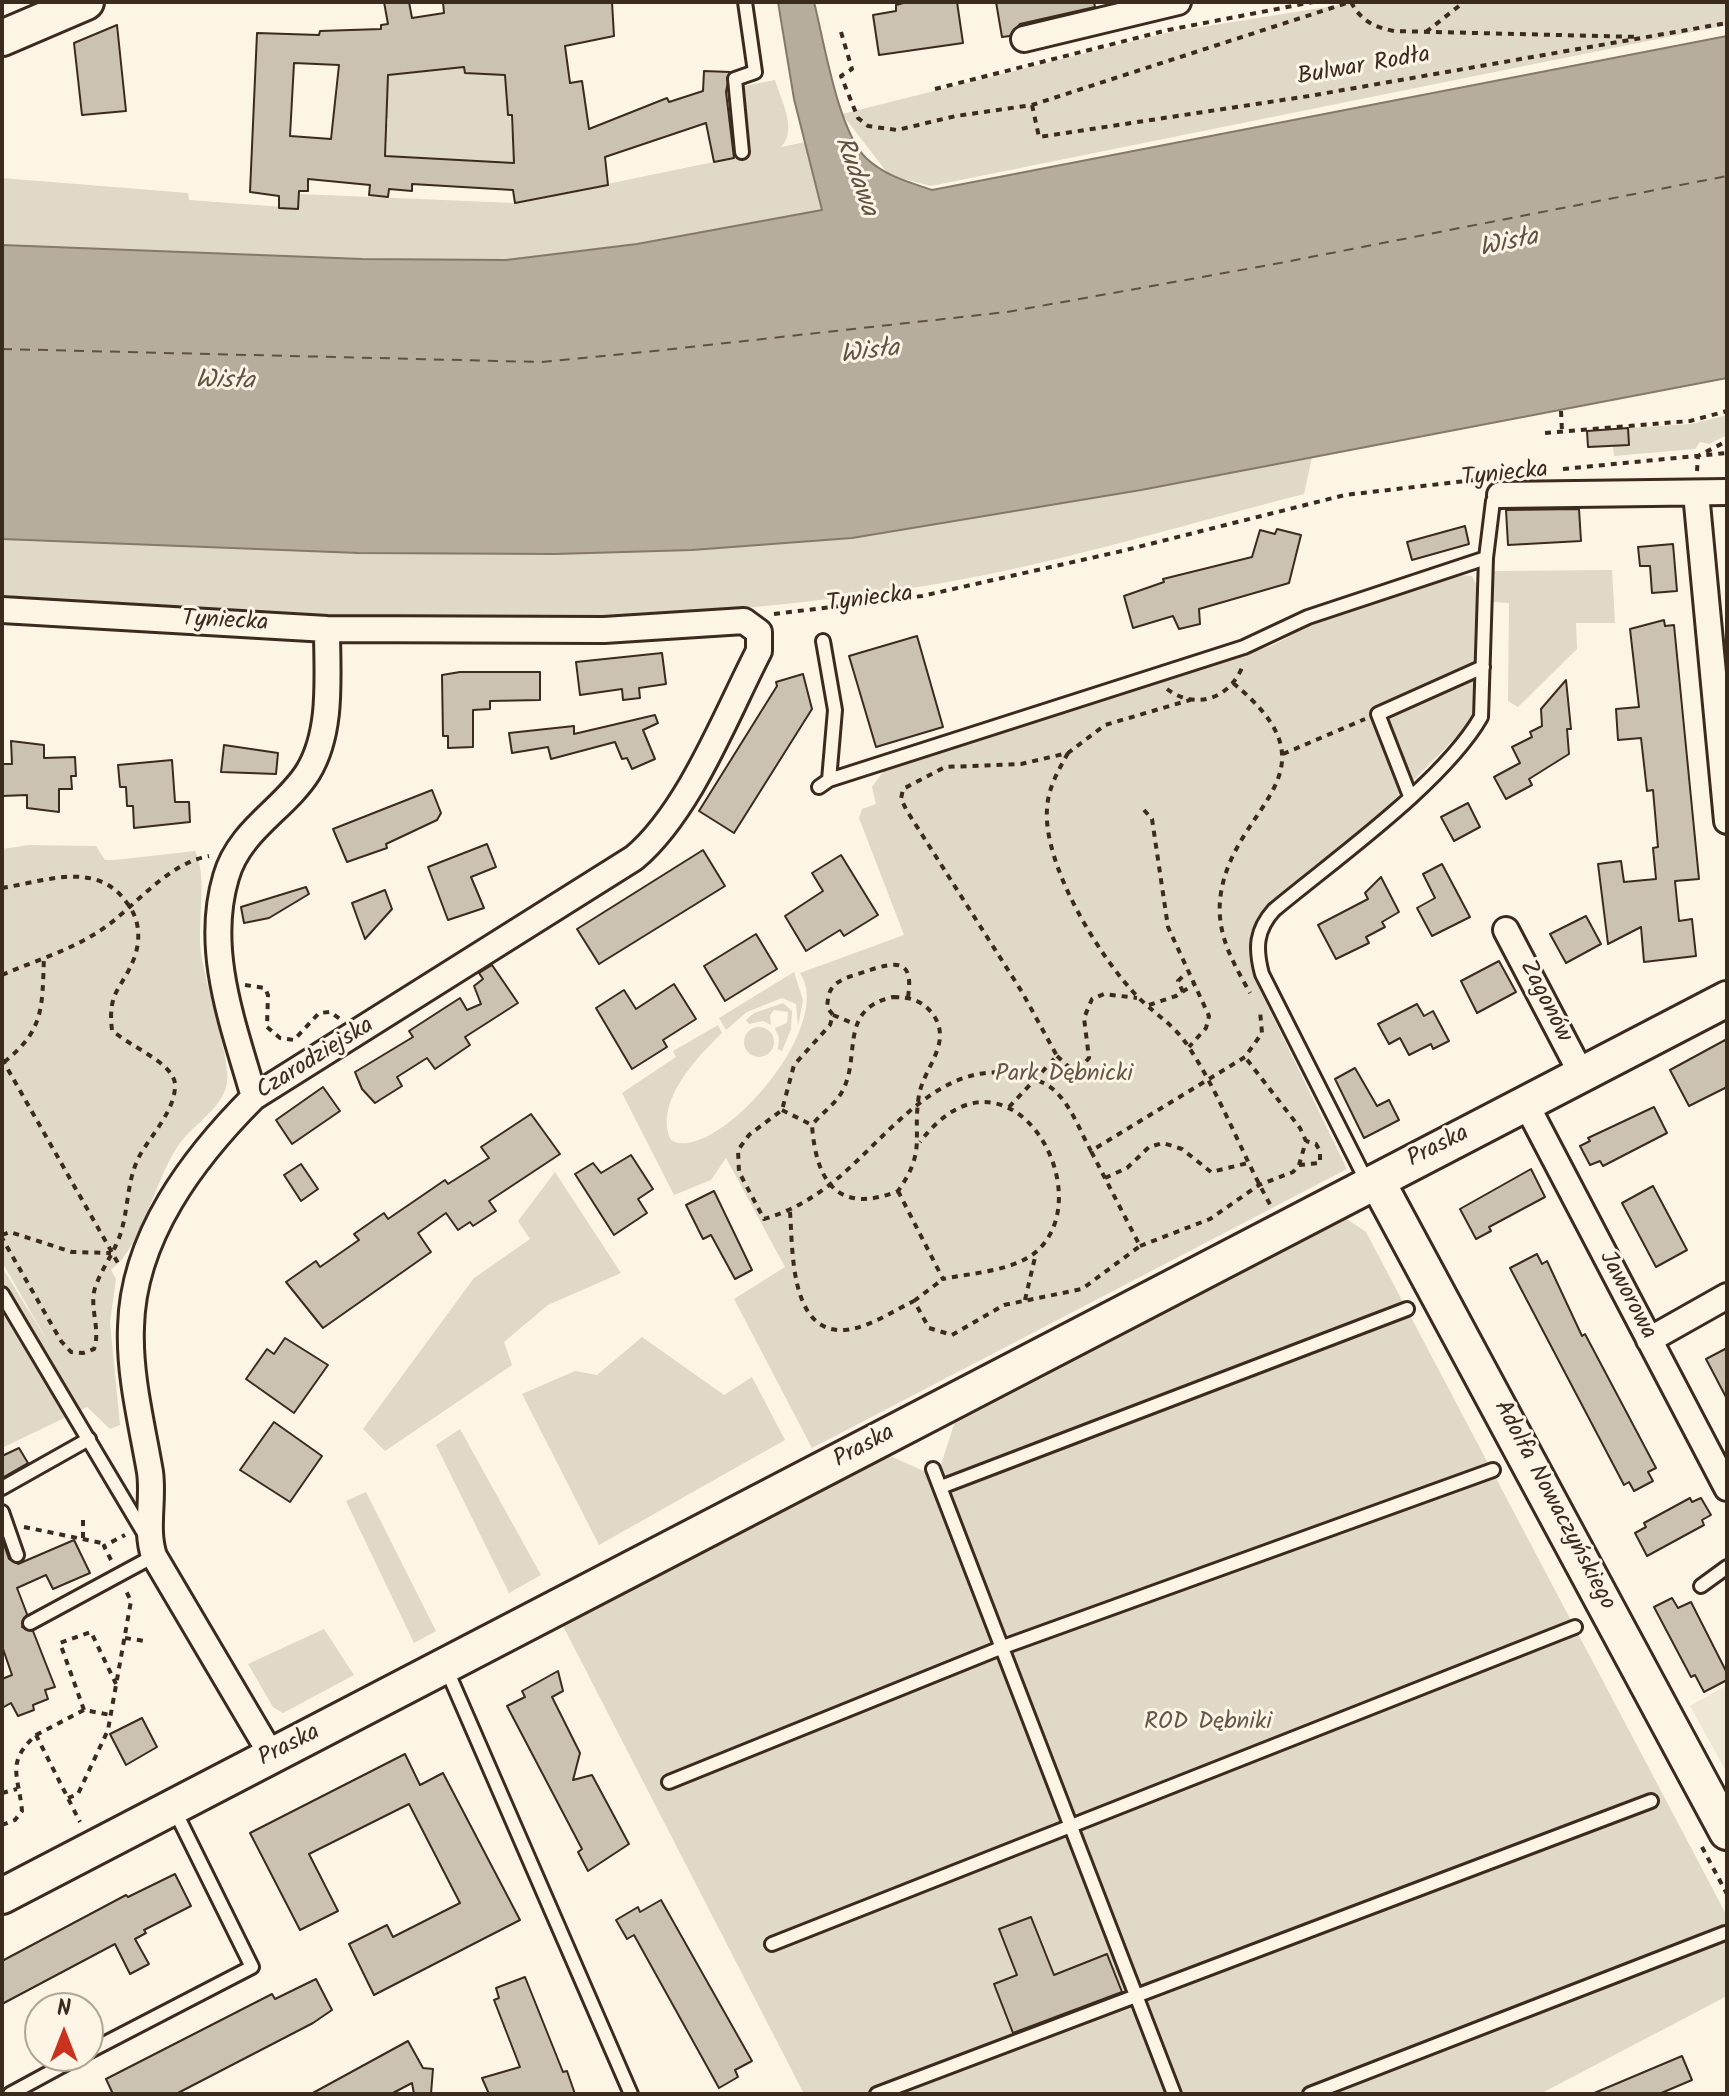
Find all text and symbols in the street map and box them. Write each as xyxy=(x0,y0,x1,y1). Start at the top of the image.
street label: Bulwar Rodła xyxy=(1295,42,1433,94)
water label: Rudawa xyxy=(825,133,883,221)
water label: Wisła xyxy=(1477,224,1541,266)
water label: Wisła xyxy=(839,335,901,373)
water label: Wisła xyxy=(195,367,255,399)
street label: Tyniecka xyxy=(1460,457,1550,495)
street label: Tyniecka xyxy=(825,581,915,621)
street label: Tyniecka xyxy=(181,606,269,640)
street label: Zagonów xyxy=(1511,956,1577,1048)
street label: Czarodziejska xyxy=(252,1013,380,1107)
park label: Park Dębnicki xyxy=(995,1062,1133,1090)
street label: Praska xyxy=(1404,1120,1474,1176)
street label: Jaworowa xyxy=(1591,1247,1661,1345)
street label: Adolfa Nowaczyńskiego xyxy=(1486,1396,1620,1616)
street label: Praska xyxy=(830,1420,900,1476)
park label: ROD Dębniki xyxy=(1144,1710,1272,1738)
street label: Praska xyxy=(255,1719,325,1775)
north arrow xyxy=(24,1992,104,2072)
text: N xyxy=(57,1992,71,2027)

